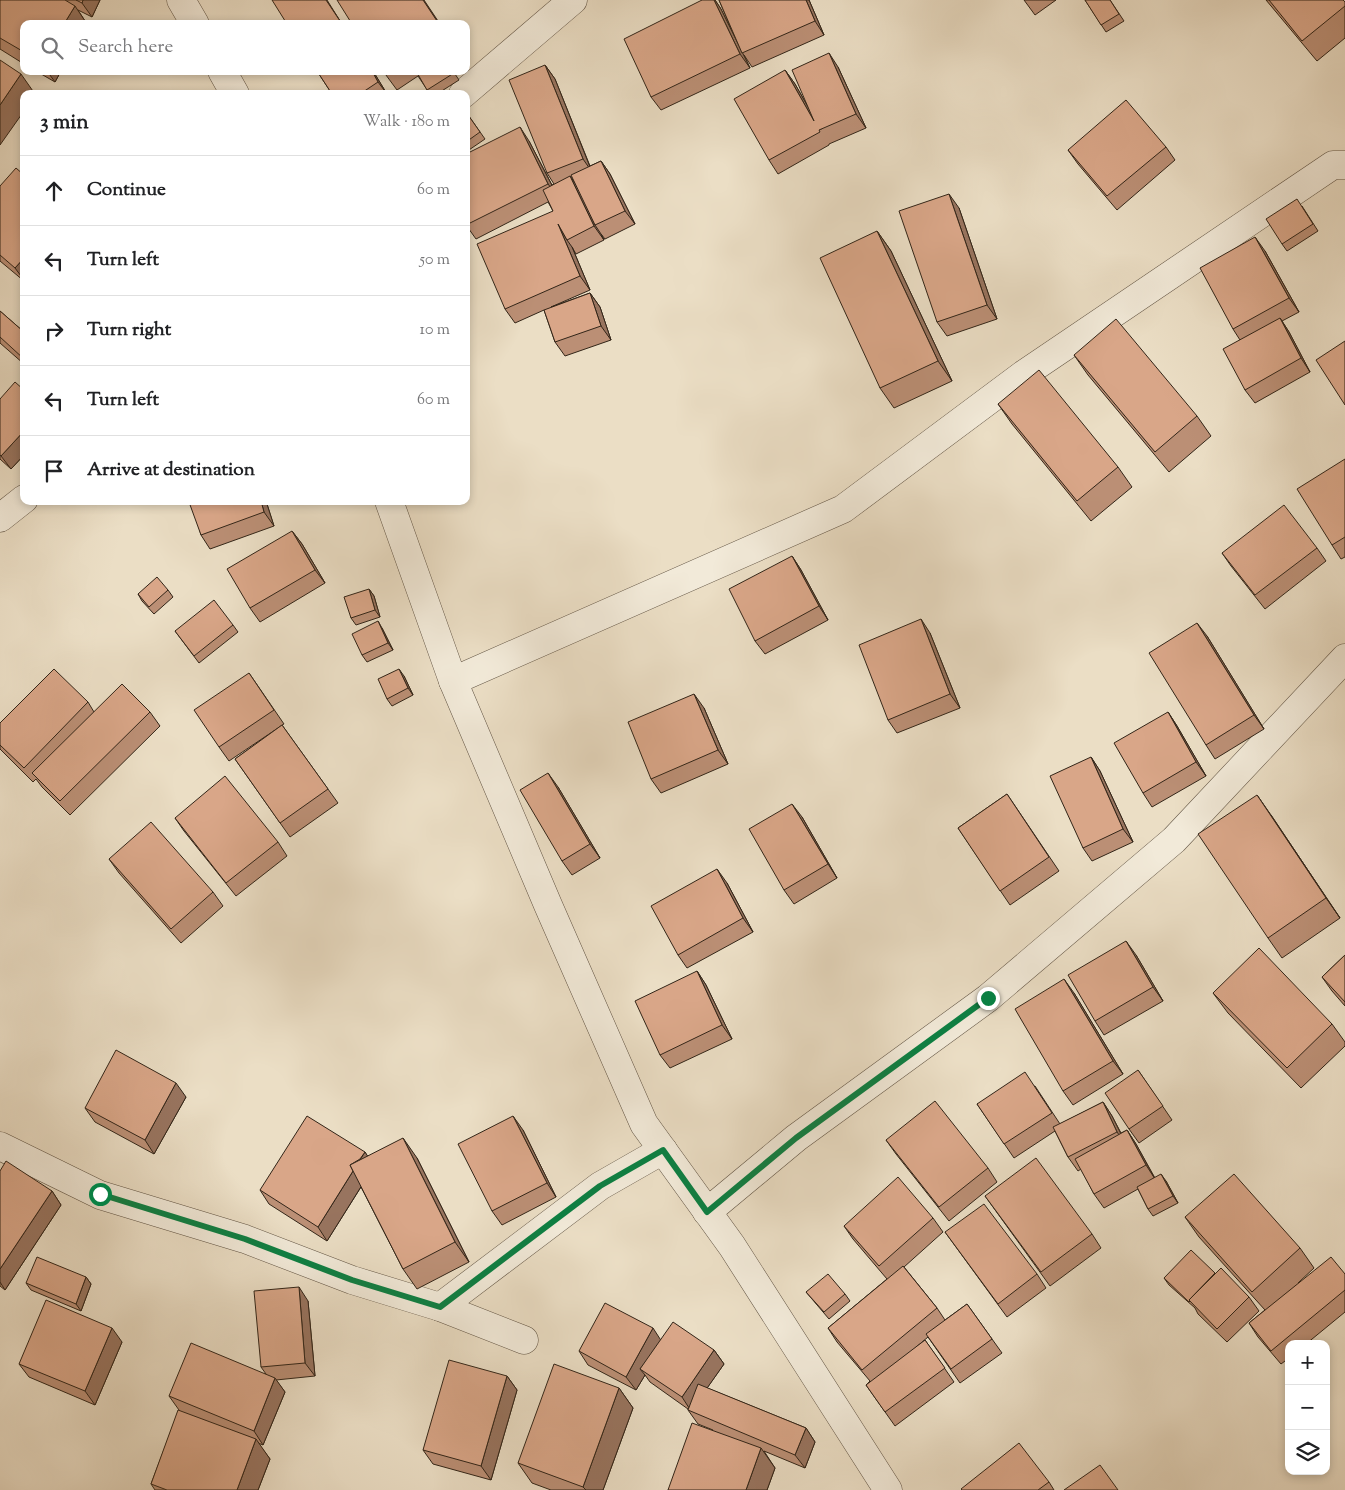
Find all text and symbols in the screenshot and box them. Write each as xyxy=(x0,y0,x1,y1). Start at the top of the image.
search box xyxy=(20,20,470,75)
icon: search xyxy=(38,34,66,62)
text: Search here xyxy=(78,34,173,61)
text: 3 min xyxy=(40,108,89,138)
text: Walk · 180 m xyxy=(363,111,450,134)
icon: ahead xyxy=(40,177,68,205)
text: Continue xyxy=(87,177,166,204)
text: 60 m xyxy=(417,179,450,202)
icon: left xyxy=(40,247,68,275)
text: Turn left xyxy=(87,247,159,274)
text: 50 m xyxy=(419,249,450,272)
icon: right xyxy=(40,317,68,345)
text: Turn right xyxy=(87,317,171,344)
text: 10 m xyxy=(420,319,450,342)
icon: left xyxy=(40,387,68,415)
text: Turn left xyxy=(87,387,159,414)
text: 60 m xyxy=(417,389,450,412)
icon: arrive xyxy=(40,457,68,485)
text: Arrive at destination xyxy=(87,457,255,484)
route end xyxy=(977,987,1000,1010)
route start xyxy=(89,1183,112,1206)
map controls xyxy=(1285,1340,1330,1475)
button: + xyxy=(1285,1340,1330,1385)
button: − xyxy=(1285,1385,1330,1430)
button: layers xyxy=(1285,1430,1330,1475)

